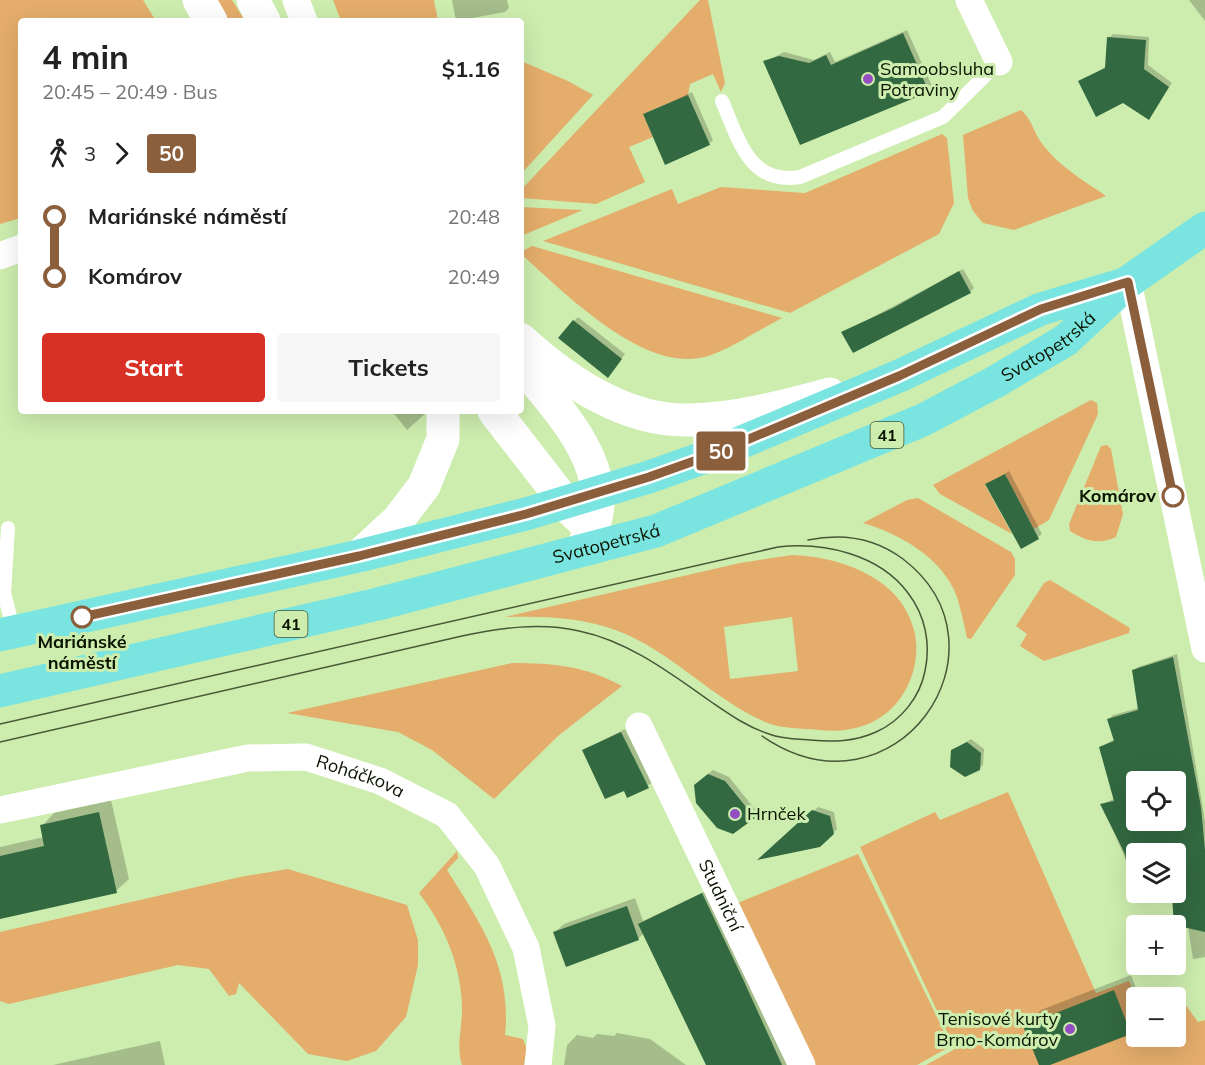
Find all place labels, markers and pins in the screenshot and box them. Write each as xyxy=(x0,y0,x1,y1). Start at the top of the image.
place label: Samoobsluha Potraviny xyxy=(880,57,994,101)
marker: Samoobsluha Potraviny xyxy=(861,72,875,86)
place label: Komárov xyxy=(1079,484,1156,507)
marker: Komárov xyxy=(1162,485,1184,507)
marker: Mariánské náměstí xyxy=(71,606,93,628)
place label: Mariánské náměstí xyxy=(37,630,127,674)
place label: Hrnček xyxy=(747,802,806,825)
marker: Hrnček xyxy=(728,807,742,821)
place label: Tenisové kurty Brno-Komárov xyxy=(936,1007,1058,1051)
marker: Tenisové kurty Brno-Komárov xyxy=(1063,1022,1077,1036)

